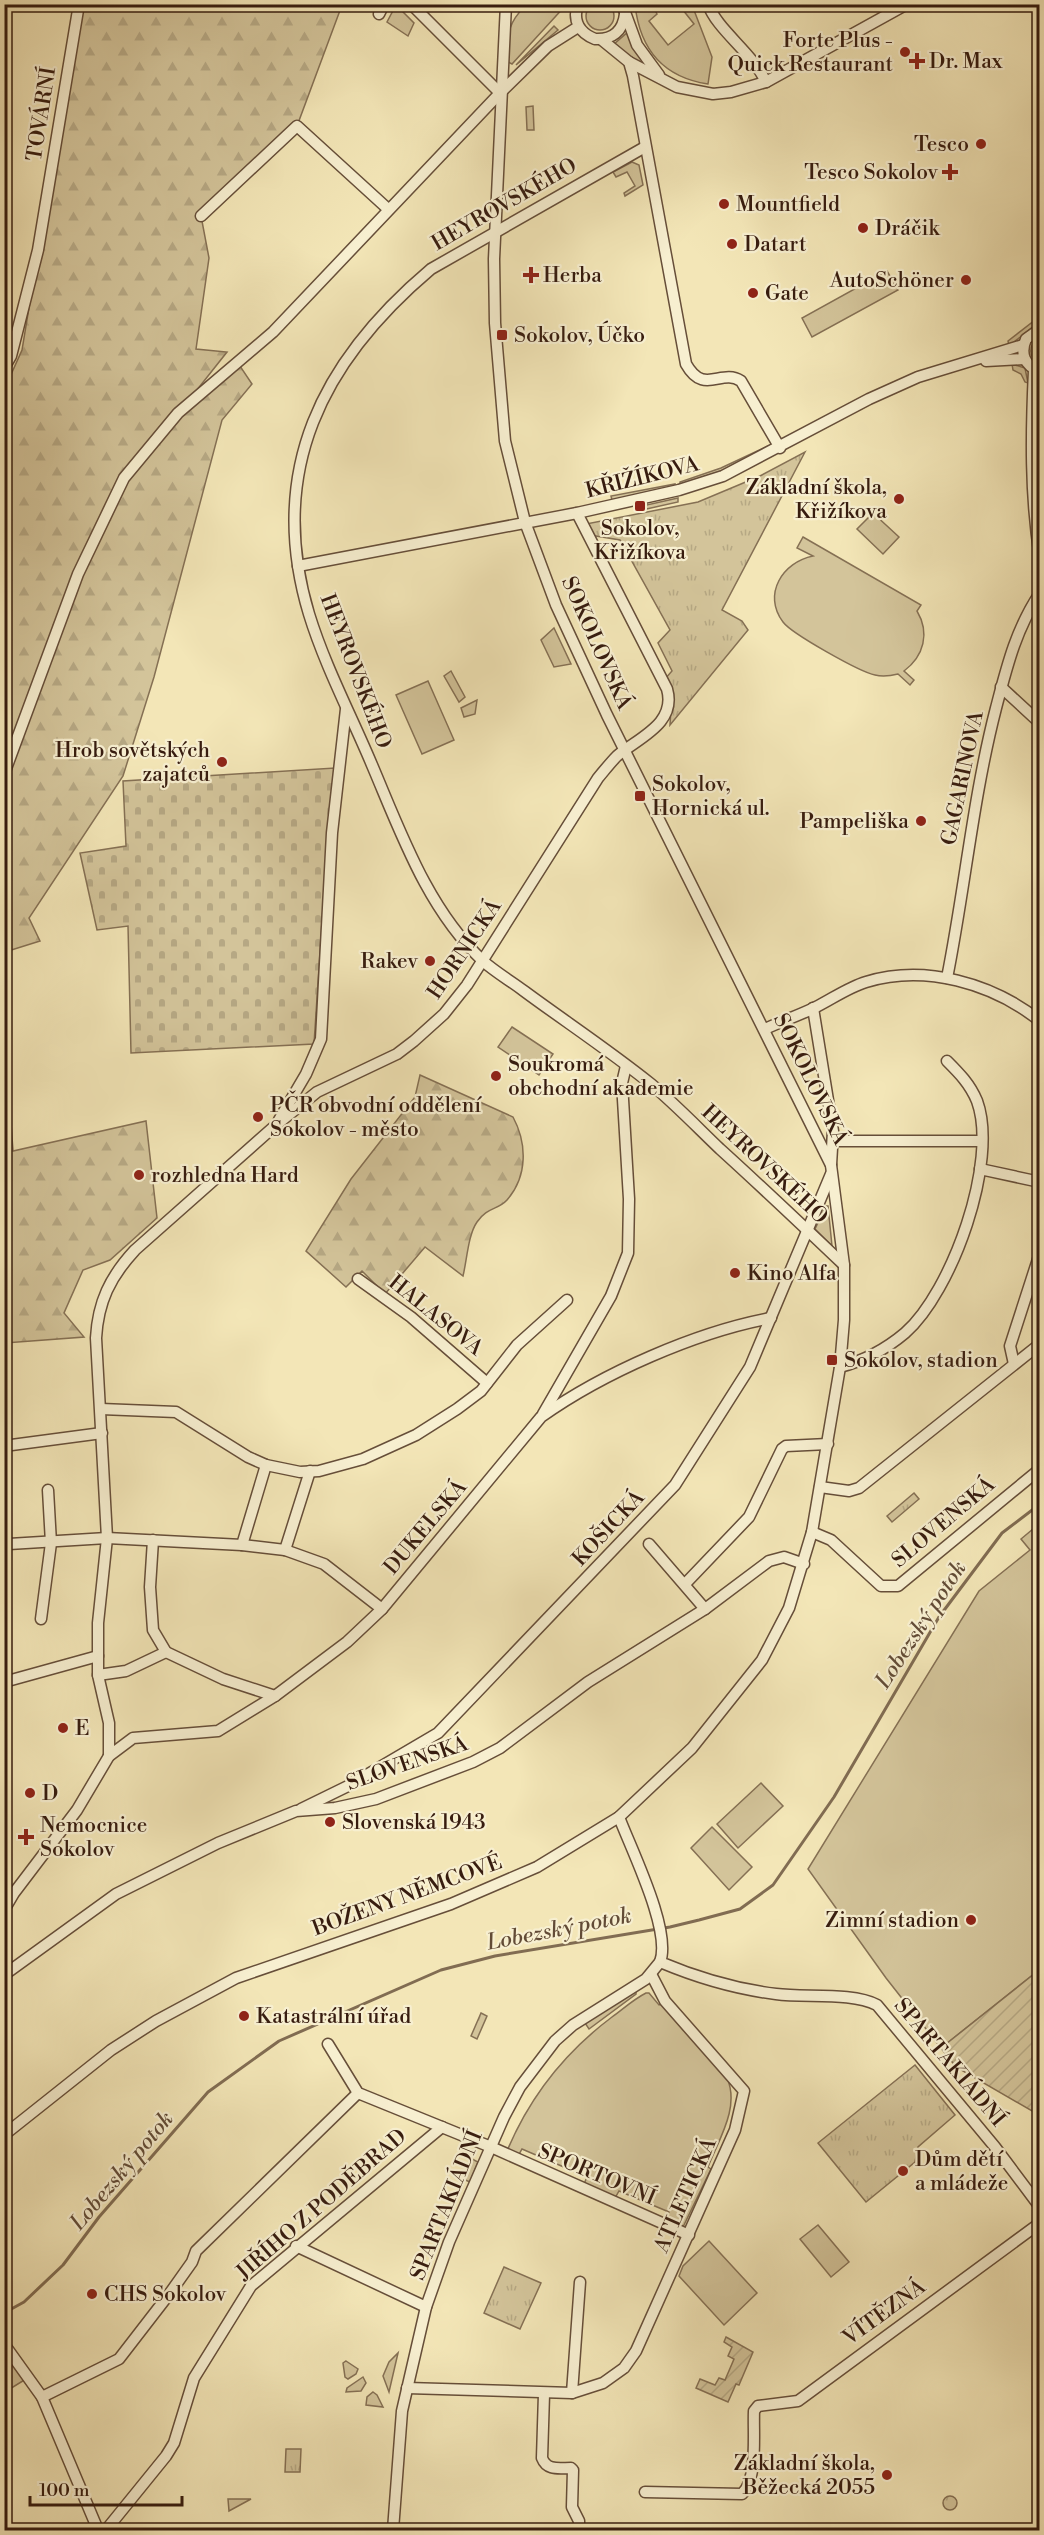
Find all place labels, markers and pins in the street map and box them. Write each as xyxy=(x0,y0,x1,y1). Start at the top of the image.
place label: Forte Plus - Quick Restaurant xyxy=(728,28,894,78)
marker: Forte Plus - Quick Restaurant xyxy=(898,45,912,59)
place label: Dr. Max xyxy=(929,49,1003,75)
marker: Dr. Max xyxy=(910,54,924,68)
place label: Tesco xyxy=(914,132,969,158)
marker: Tesco xyxy=(974,137,988,151)
place label: Tesco Sokolov xyxy=(804,160,939,186)
marker: Tesco Sokolov xyxy=(943,165,957,179)
place label: Mountfield xyxy=(736,192,840,218)
marker: Mountfield xyxy=(717,197,731,211)
place label: Dráčik xyxy=(875,216,940,242)
marker: Dráčik xyxy=(856,221,870,235)
place label: Datart xyxy=(744,232,807,258)
marker: Datart xyxy=(725,237,739,251)
place label: Herba xyxy=(543,263,602,289)
marker: Herba xyxy=(524,268,538,282)
place label: AutoSchöner xyxy=(829,268,954,294)
marker: AutoSchöner xyxy=(959,273,973,287)
place label: Gate xyxy=(765,281,809,307)
marker: Gate xyxy=(746,286,760,300)
place label: Sokolov, Účko xyxy=(514,320,645,349)
marker: Sokolov, Účko xyxy=(495,328,509,342)
place label: Základní škola, Křižíkova xyxy=(746,475,887,525)
marker: Základní škola, Křižíkova xyxy=(892,492,906,506)
marker: Sokolov, Křižíkova xyxy=(633,499,647,513)
place label: Sokolov, Křižíkova xyxy=(594,516,686,566)
place label: Hrob sovětských zajatců xyxy=(55,738,210,788)
marker: Hrob sovětských zajatců xyxy=(215,755,229,769)
place label: Sokolov, Hornická ul. xyxy=(652,772,770,822)
marker: Sokolov, Hornická ul. xyxy=(633,789,647,803)
place label: Pampeliška xyxy=(799,809,909,835)
marker: Pampeliška xyxy=(914,814,928,828)
place label: Rakev xyxy=(361,949,419,975)
marker: Rakev xyxy=(423,954,437,968)
place label: Soukromá obchodní akademie xyxy=(508,1052,694,1102)
marker: Soukromá obchodní akademie xyxy=(489,1069,503,1083)
place label: PČR obvodní oddělení Sokolov - město xyxy=(270,1090,482,1143)
marker: PČR obvodní oddělení Sokolov - město xyxy=(251,1110,265,1124)
place label: rozhledna Hard xyxy=(151,1163,299,1189)
marker: rozhledna Hard xyxy=(132,1168,146,1182)
place label: Kino Alfa xyxy=(747,1261,837,1287)
marker: Kino Alfa xyxy=(728,1266,742,1280)
place label: Sokolov, stadion xyxy=(844,1348,998,1374)
marker: Sokolov, stadion xyxy=(825,1353,839,1367)
place label: E xyxy=(75,1716,90,1742)
marker: E xyxy=(56,1721,70,1735)
place label: D xyxy=(42,1781,58,1807)
marker: D xyxy=(23,1786,37,1800)
place label: Slovenská 1943 xyxy=(342,1810,486,1836)
place label: Nemocnice Sokolov xyxy=(40,1813,147,1863)
marker: Slovenská 1943 xyxy=(323,1815,337,1829)
marker: Nemocnice Sokolov xyxy=(17,1828,35,1846)
place label: Zimní stadion xyxy=(825,1908,959,1934)
marker: Zimní stadion xyxy=(964,1913,978,1927)
place label: Katastrální úřad xyxy=(256,2004,411,2030)
marker: Katastrální úřad xyxy=(237,2009,251,2023)
place label: Dům dětí a mládeže xyxy=(915,2147,1008,2197)
marker: Dům dětí a mládeže xyxy=(896,2164,910,2178)
place label: CHS Sokolov xyxy=(104,2282,227,2308)
marker: CHS Sokolov xyxy=(85,2287,99,2301)
place label: Základní škola, Běžecká 2055 xyxy=(734,2451,875,2501)
marker: Základní škola, Běžecká 2055 xyxy=(880,2468,894,2482)

